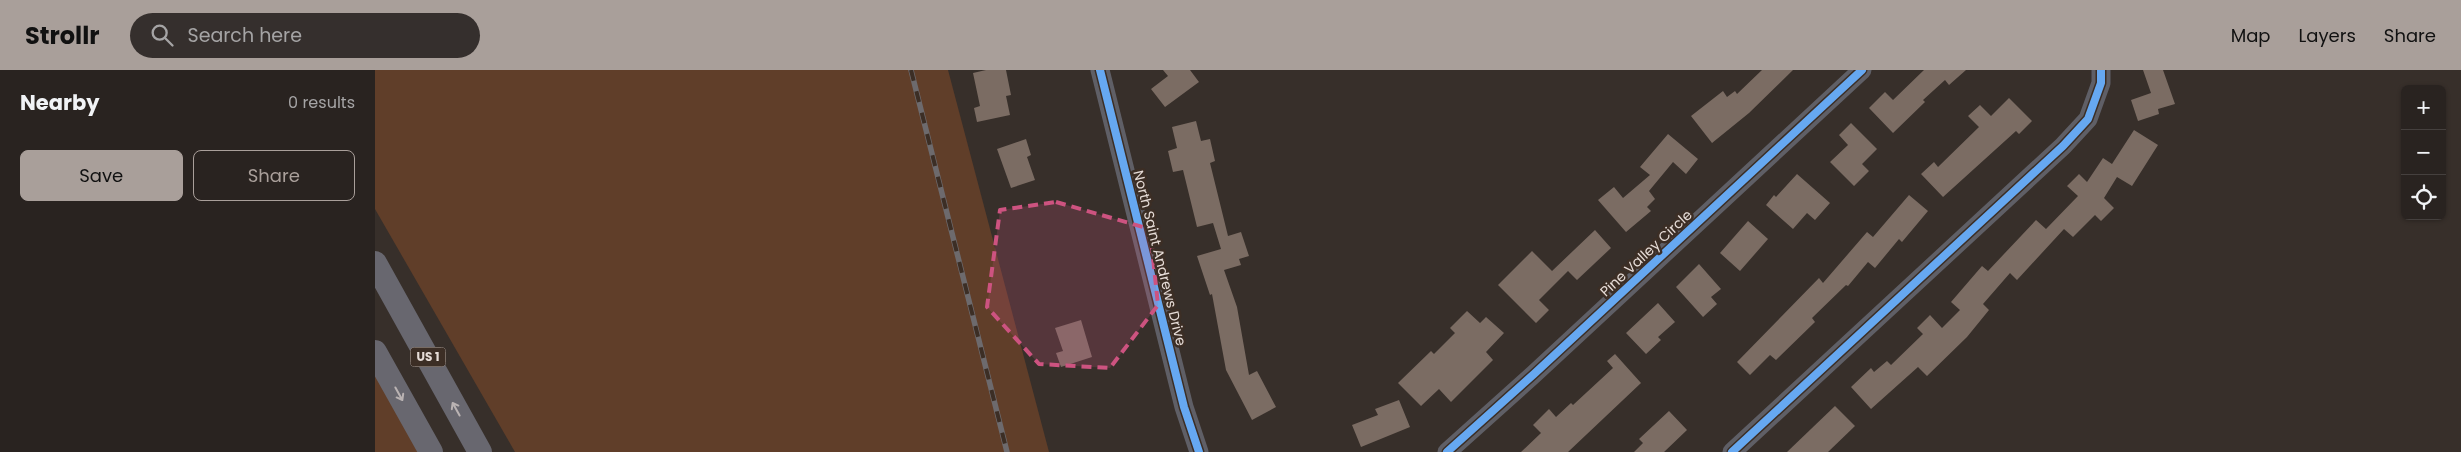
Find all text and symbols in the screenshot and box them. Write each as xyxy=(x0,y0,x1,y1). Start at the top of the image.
search box xyxy=(130,13,480,58)
text: Strollr xyxy=(25,19,100,52)
icon: search xyxy=(148,21,176,49)
text: Search here xyxy=(188,22,302,49)
text: Map xyxy=(2231,23,2271,48)
text: Layers xyxy=(2299,23,2356,48)
text: Share xyxy=(2384,23,2436,48)
map controls xyxy=(2401,85,2446,220)
button: + xyxy=(2401,85,2446,130)
text: Nearby xyxy=(20,88,100,117)
text: 0 results xyxy=(288,91,355,114)
button: − xyxy=(2401,130,2446,175)
button: Save xyxy=(20,150,183,201)
button: Share xyxy=(193,150,355,201)
street label: North Saint Andrews Drive xyxy=(1129,168,1192,348)
button: locate xyxy=(2401,175,2446,220)
street label: Pine Valley Circle xyxy=(1596,205,1697,301)
road number: US 1 xyxy=(411,348,445,366)
one-way arrow xyxy=(394,387,404,401)
one-way arrow xyxy=(451,403,461,417)

